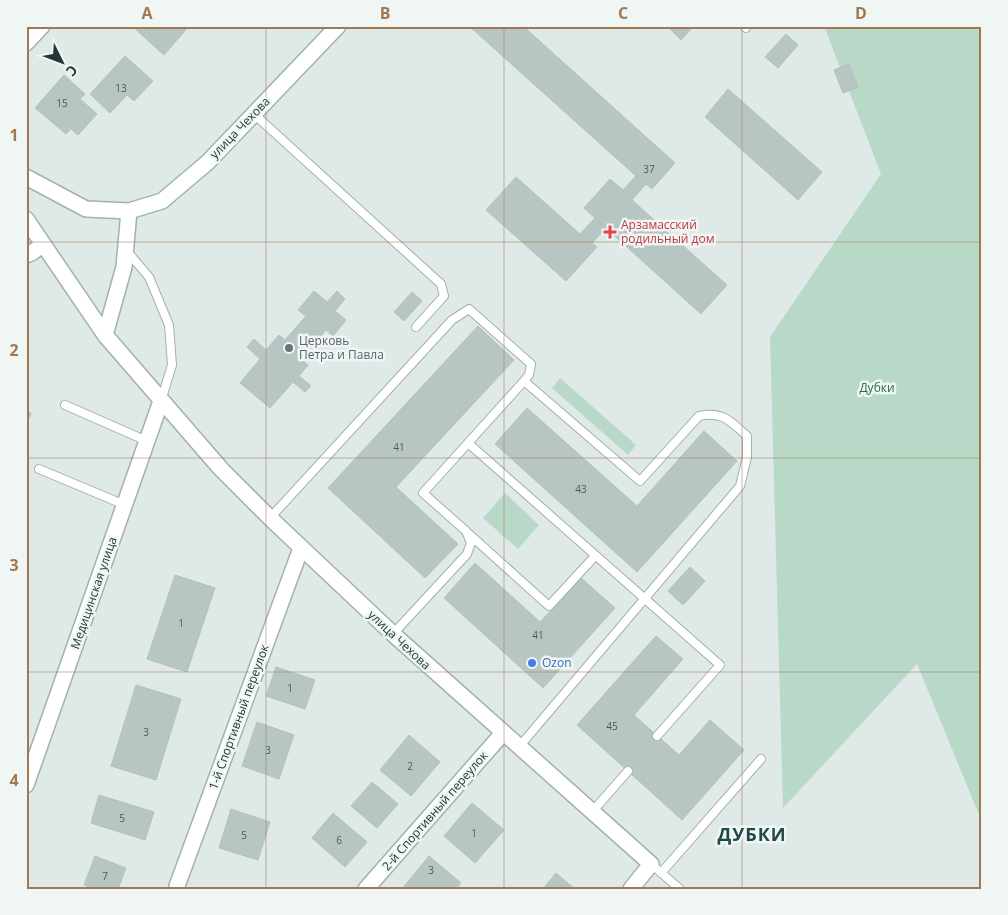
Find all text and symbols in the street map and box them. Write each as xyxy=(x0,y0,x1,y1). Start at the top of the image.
text: A xyxy=(141,2,153,24)
text: B xyxy=(380,2,390,24)
text: C xyxy=(618,2,628,24)
text: D xyxy=(855,2,867,24)
north arrow xyxy=(38,38,88,88)
text: С xyxy=(62,61,82,81)
house number: 13 xyxy=(115,81,127,95)
street label: улица Чехова xyxy=(206,93,274,162)
house number: 15 xyxy=(56,96,68,110)
text: 1 xyxy=(9,124,19,146)
house number: 37 xyxy=(643,162,655,176)
place label: Арзамасский родильный дом xyxy=(621,216,715,247)
marker: Арзамасский родильный дом xyxy=(603,225,617,239)
place label: Церковь Петра и Павла xyxy=(299,332,384,363)
text: 2 xyxy=(9,339,19,361)
marker: Церковь Петра и Павла xyxy=(283,342,295,354)
park label: Дубки xyxy=(859,379,895,396)
house number: 41 xyxy=(393,440,405,454)
house number: 43 xyxy=(575,482,587,496)
street label: Медицинская улица xyxy=(66,534,121,651)
text: 3 xyxy=(9,554,19,576)
street label: улица Чехова xyxy=(364,606,434,673)
house number: 1 xyxy=(178,616,184,630)
house number: 41 xyxy=(532,628,544,642)
street label: 1-й Спортивный переулок xyxy=(204,641,273,792)
place label: Ozon xyxy=(542,654,572,671)
marker: Ozon xyxy=(526,657,538,669)
house number: 1 xyxy=(287,681,293,695)
house number: 45 xyxy=(606,719,618,733)
house number: 3 xyxy=(143,725,149,739)
house number: 3 xyxy=(265,743,271,757)
street label: 2-й Спортивный переулок xyxy=(378,747,492,874)
house number: 2 xyxy=(407,759,413,773)
text: 4 xyxy=(9,769,19,791)
house number: 5 xyxy=(119,811,125,825)
district label: ДУБКИ xyxy=(717,822,787,846)
house number: 1 xyxy=(471,826,477,840)
house number: 5 xyxy=(241,828,247,842)
house number: 6 xyxy=(336,833,342,847)
house number: 3 xyxy=(428,863,434,877)
house number: 7 xyxy=(102,869,108,883)

